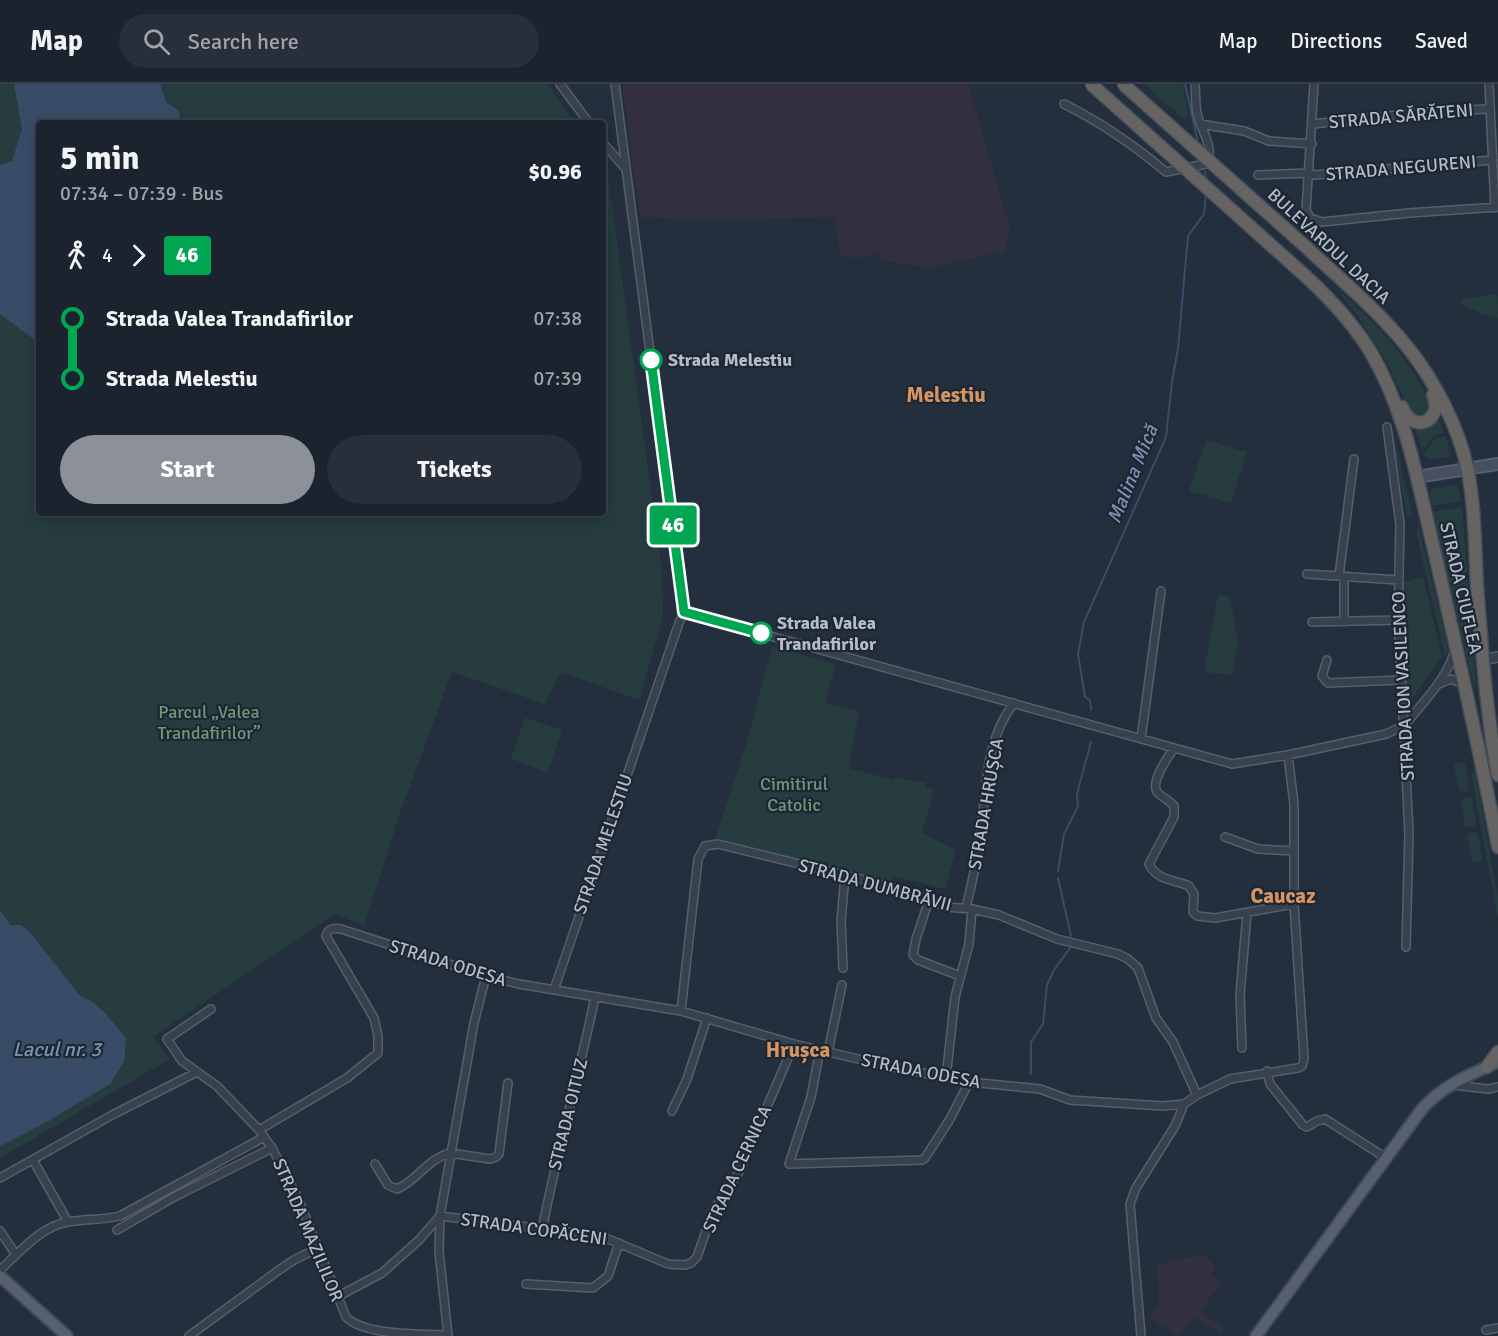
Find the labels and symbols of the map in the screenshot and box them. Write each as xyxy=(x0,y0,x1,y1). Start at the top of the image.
street label: STRADA SĂRĂTENI xyxy=(1328,99,1474,133)
street label: STRADA NEGURENI xyxy=(1325,150,1477,186)
street label: BULEVARDUL DACIA xyxy=(1263,183,1395,309)
marker: Strada Melestiu xyxy=(640,349,662,371)
place label: Strada Melestiu xyxy=(668,349,792,371)
district label: Melestiu xyxy=(906,382,986,408)
water label: Malina Mică xyxy=(1101,420,1164,527)
line badge: 46 xyxy=(646,506,700,544)
street label: STRADA CIUFLEA xyxy=(1435,520,1487,656)
street label: STRADA ION VASILENCO xyxy=(1387,591,1419,781)
place label: Strada Valea Trandafirilor xyxy=(777,612,877,655)
marker: Strada Valea Trandafirilor xyxy=(750,622,772,644)
park label: Parcul „Valea Trandafirilor” xyxy=(157,701,261,744)
street label: STRADA HRUȘCA xyxy=(964,737,1008,871)
street label: STRADA MELESTIU xyxy=(569,771,637,917)
park label: Cimitirul Catolic xyxy=(760,773,828,816)
street label: STRADA DUMBRĂVII xyxy=(796,854,954,916)
district label: Caucaz xyxy=(1250,883,1316,909)
street label: STRADA ODESA xyxy=(387,935,509,991)
water label: Lacul nr. 3 xyxy=(13,1037,103,1062)
district label: Hrușca xyxy=(766,1037,830,1064)
street label: STRADA ODESA xyxy=(859,1049,983,1093)
street label: STRADA OITUZ xyxy=(543,1056,593,1172)
street label: STRADA CERNICA xyxy=(698,1102,776,1236)
street label: STRADA MAZILILOR xyxy=(268,1155,348,1305)
street label: STRADA COPĂCENI xyxy=(459,1208,609,1250)

